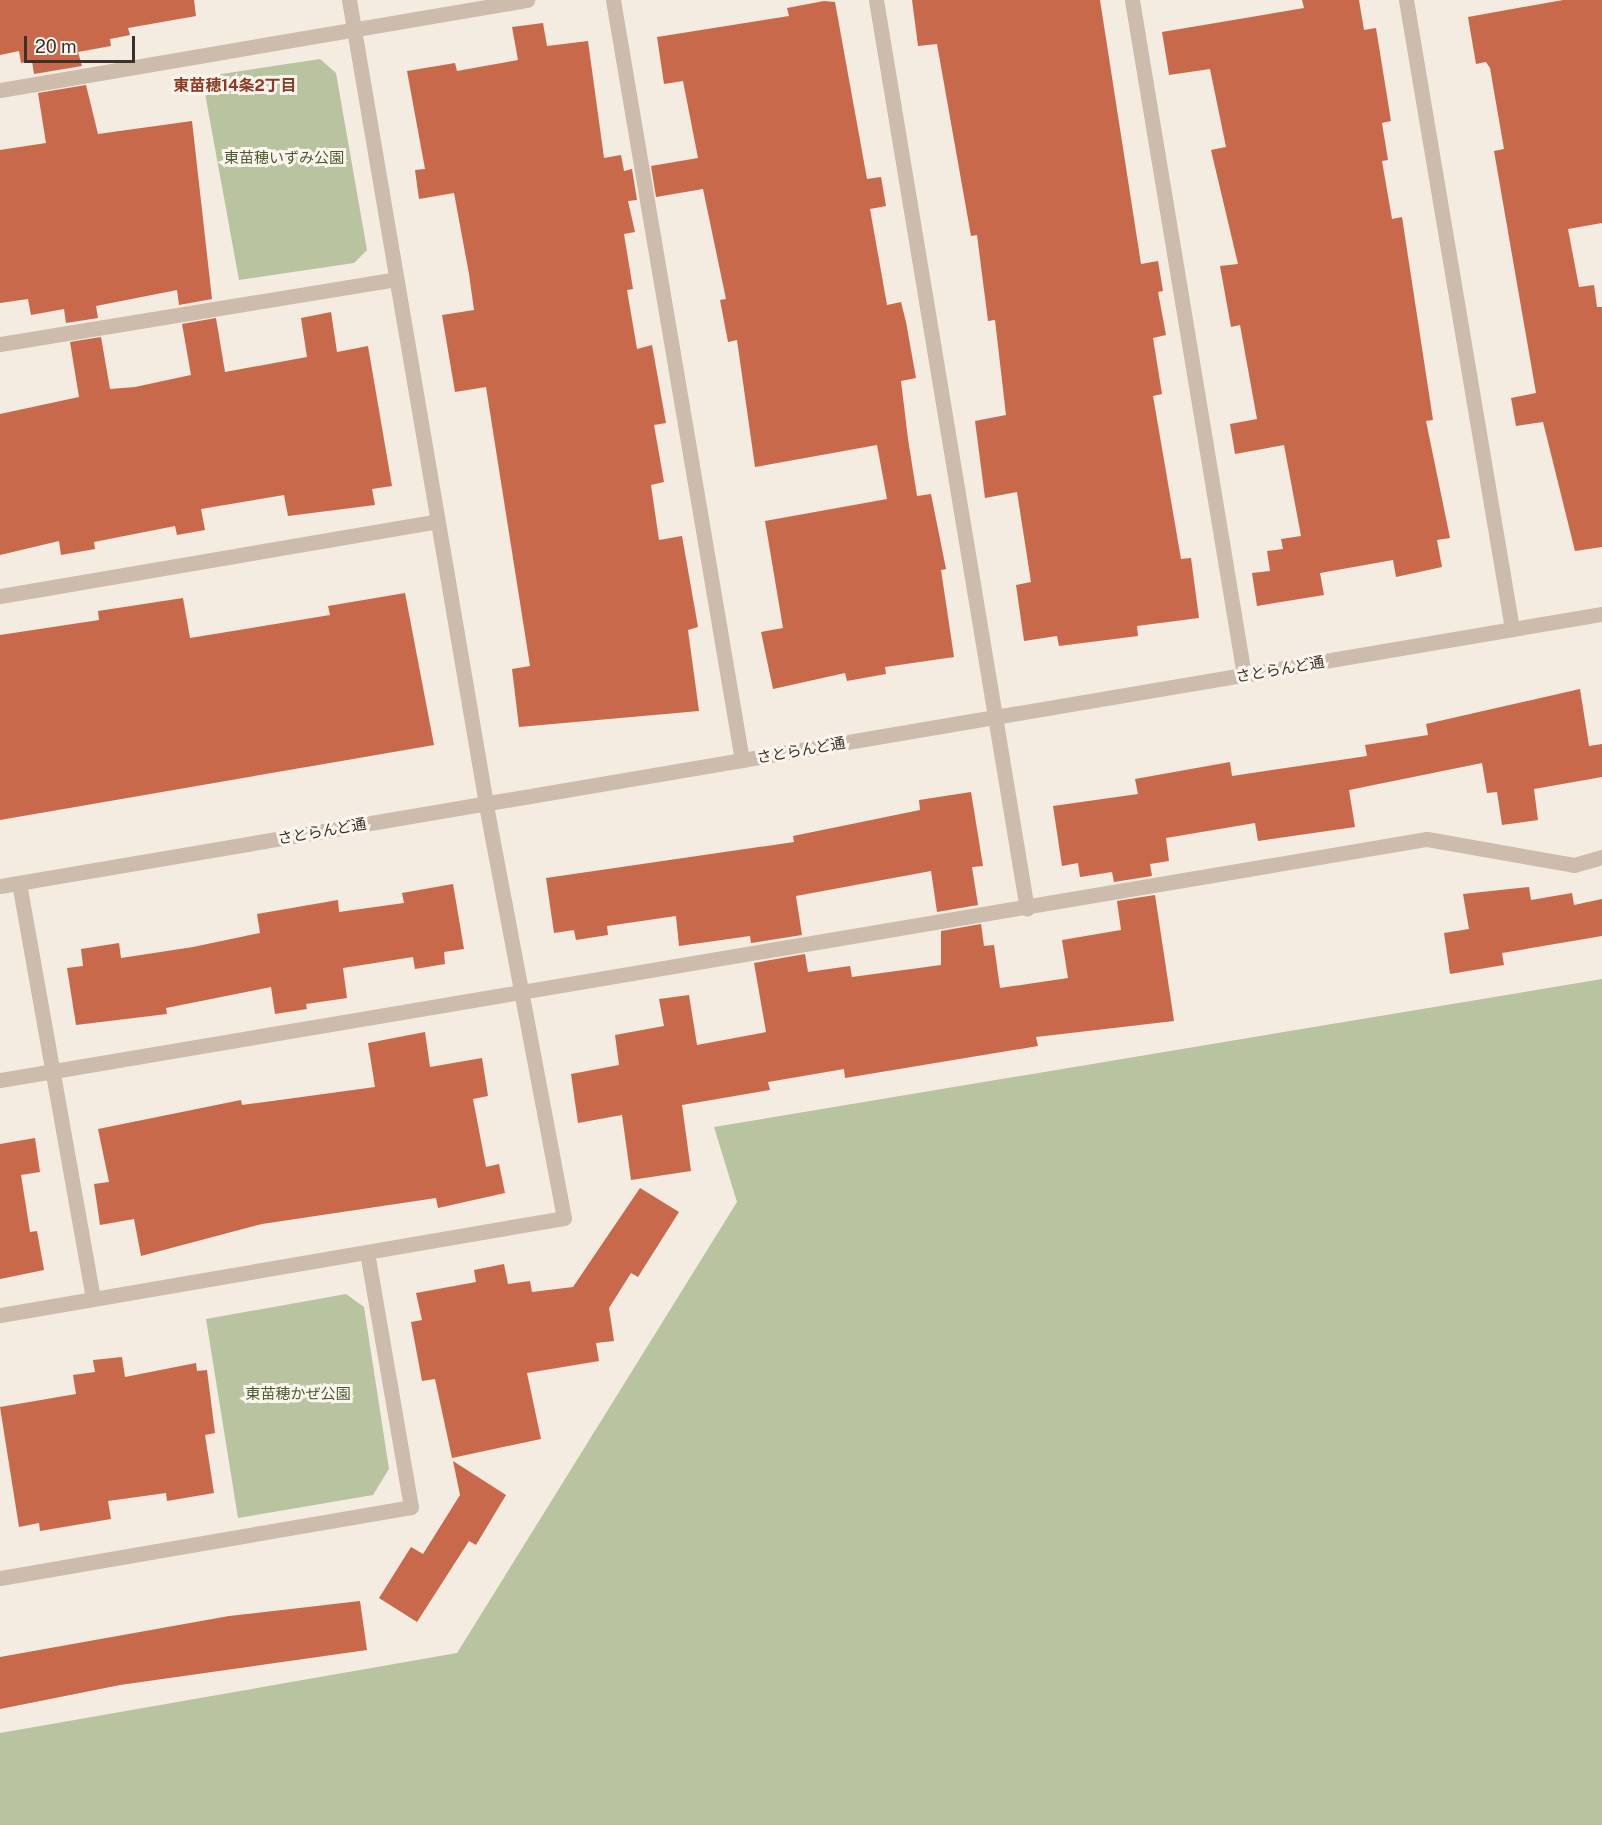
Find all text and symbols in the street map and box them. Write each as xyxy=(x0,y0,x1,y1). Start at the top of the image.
scale bar xyxy=(27,24,138,62)
text: 20 m xyxy=(35,36,77,57)
district label: 東苗穂14条2丁目 xyxy=(173,76,297,96)
park label: 東苗穂いずみ公園 xyxy=(224,149,344,167)
street label: さとらんど通 xyxy=(1234,652,1326,686)
street label: さとらんど通 xyxy=(755,733,847,767)
street label: さとらんど通 xyxy=(276,814,368,848)
park label: 東苗穂かぜ公園 xyxy=(246,1385,350,1403)

